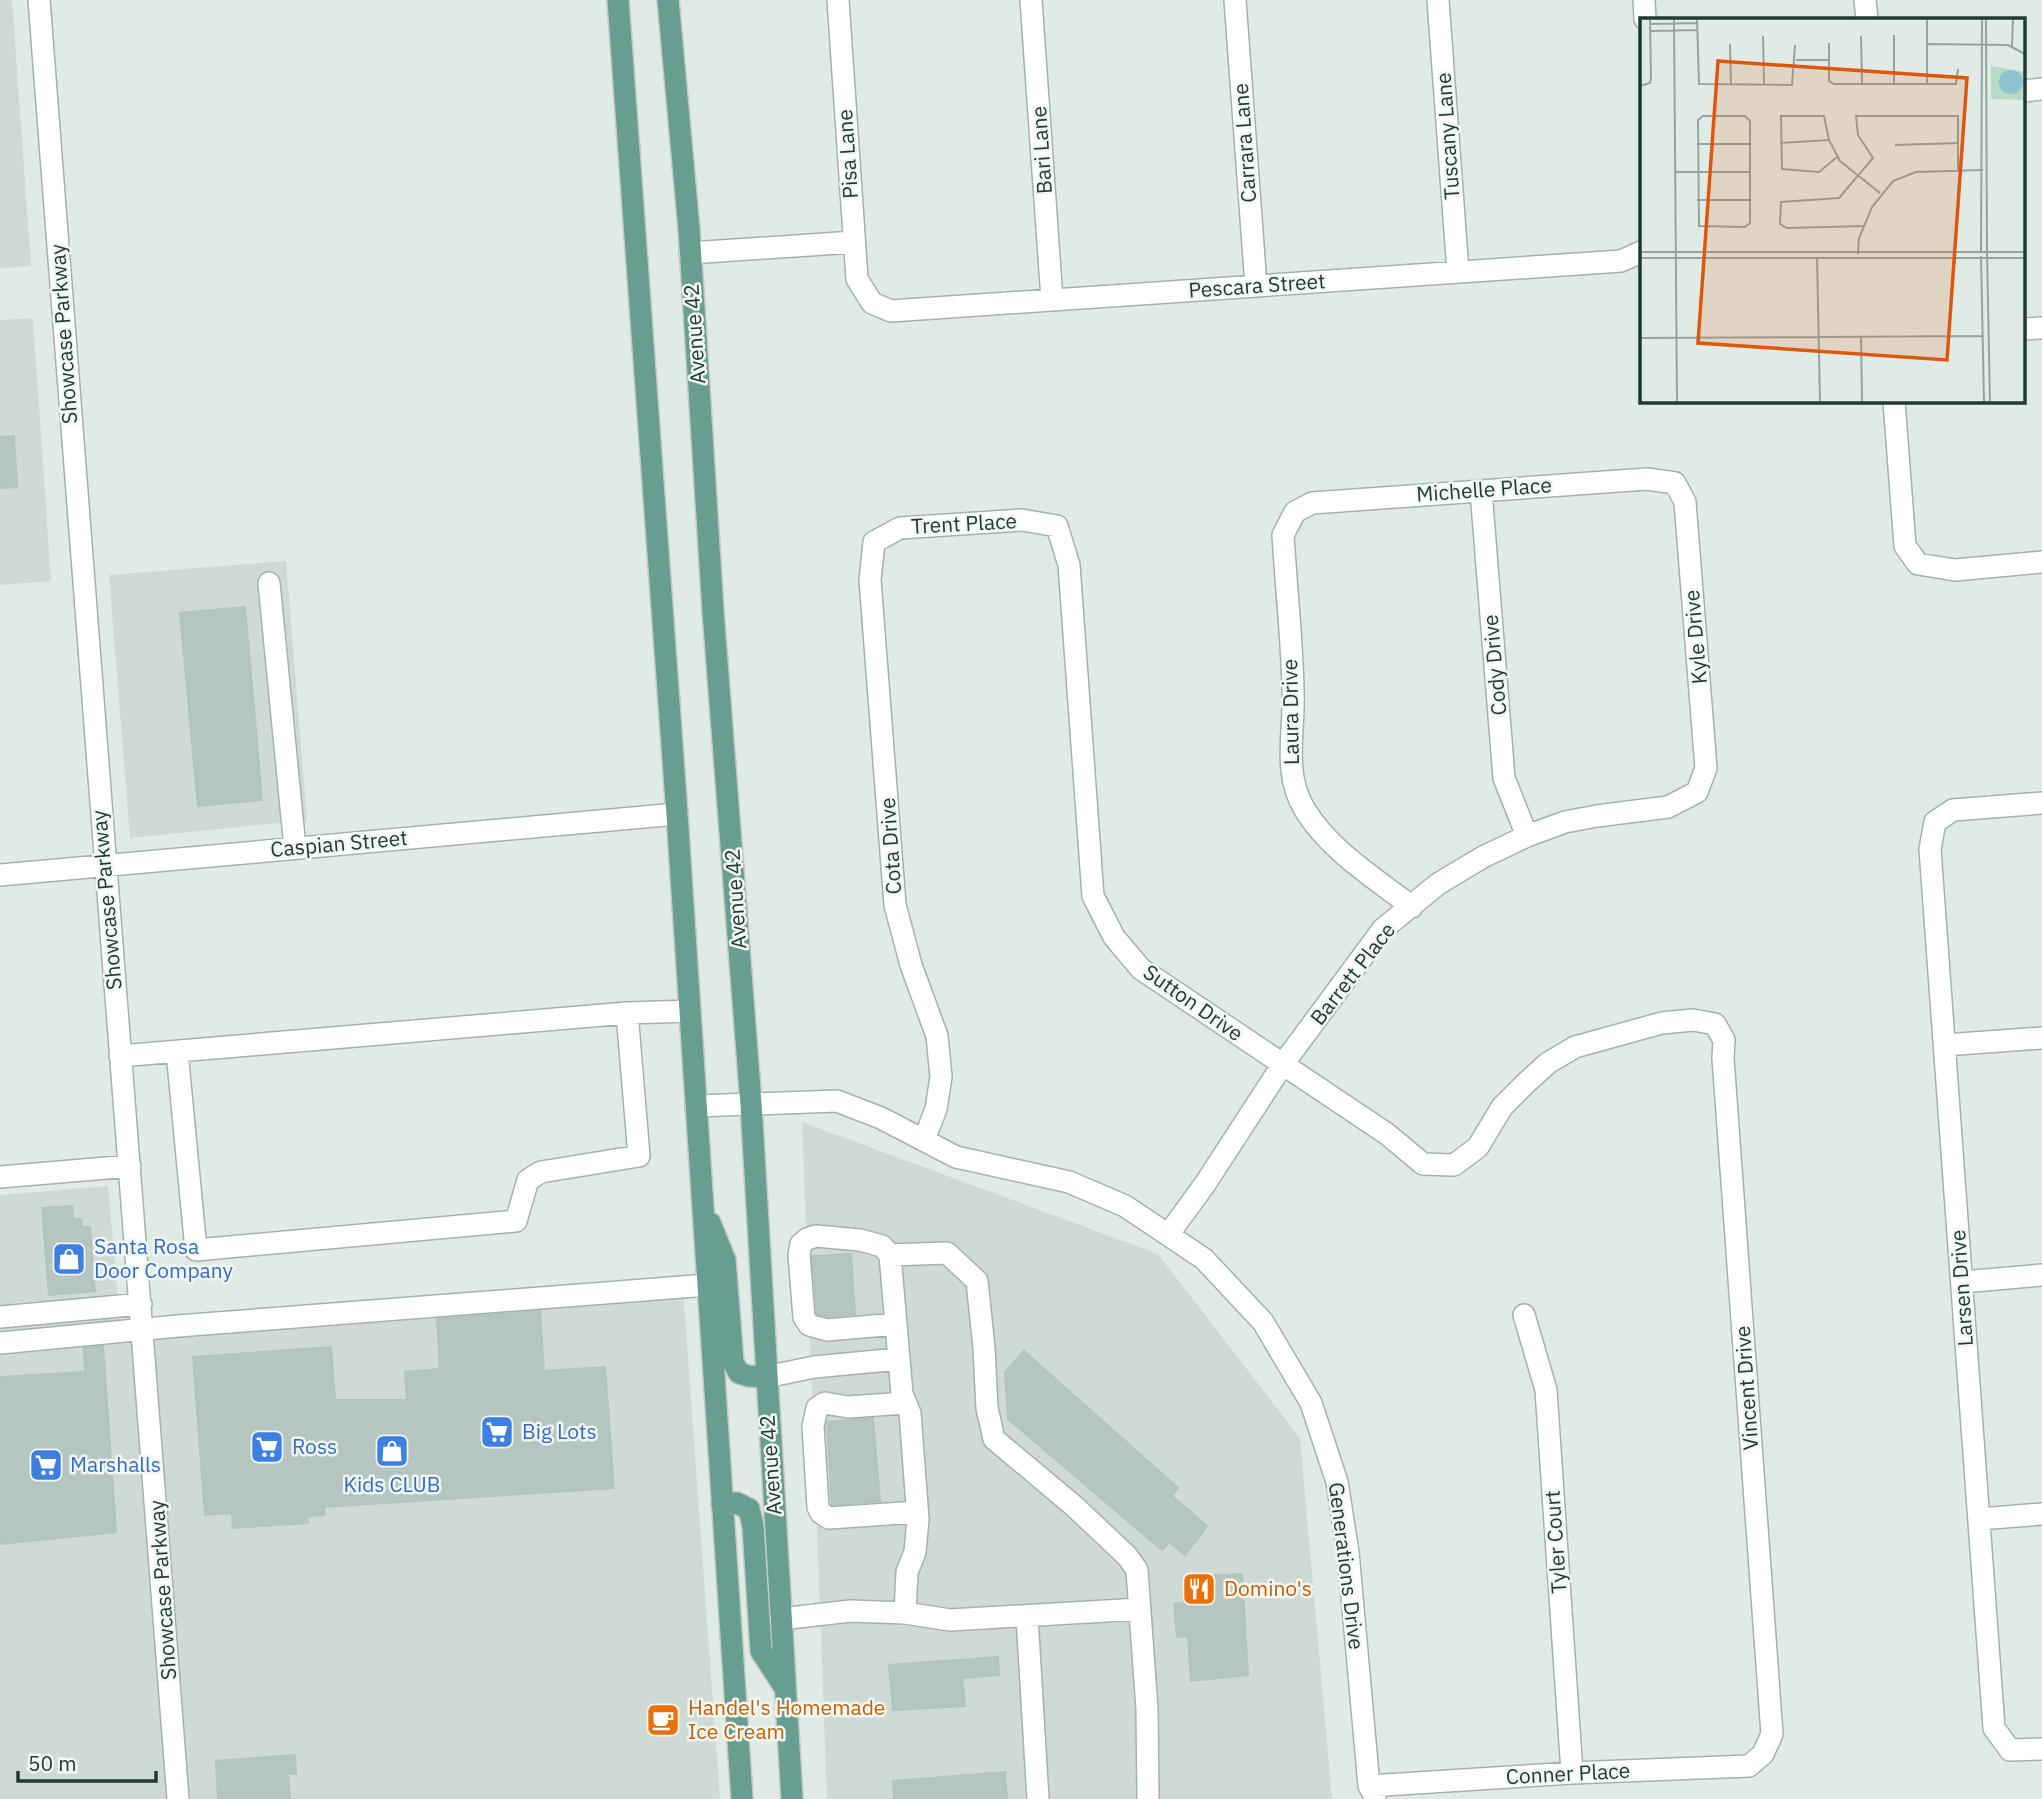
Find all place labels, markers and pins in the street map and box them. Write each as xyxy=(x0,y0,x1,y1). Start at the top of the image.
place label: Santa Rosa Door Company xyxy=(94,1232,234,1284)
shop icon: Santa Rosa Door Company xyxy=(50,1240,88,1278)
supermarket icon: Big Lots xyxy=(478,1413,516,1451)
place label: Big Lots xyxy=(522,1417,597,1445)
supermarket icon: Ross xyxy=(248,1428,286,1466)
place label: Ross xyxy=(292,1432,337,1460)
shop icon: Kids CLUB xyxy=(373,1432,411,1470)
supermarket icon: Marshalls xyxy=(27,1446,65,1484)
place label: Marshalls xyxy=(70,1450,161,1478)
place label: Kids CLUB xyxy=(344,1470,440,1498)
restaurant icon: Domino's xyxy=(1180,1570,1218,1608)
place label: Domino's xyxy=(1224,1574,1312,1602)
place label: Handel's Homemade Ice Cream xyxy=(688,1693,885,1745)
cafe icon: Handel's Homemade Ice Cream xyxy=(644,1701,682,1739)

